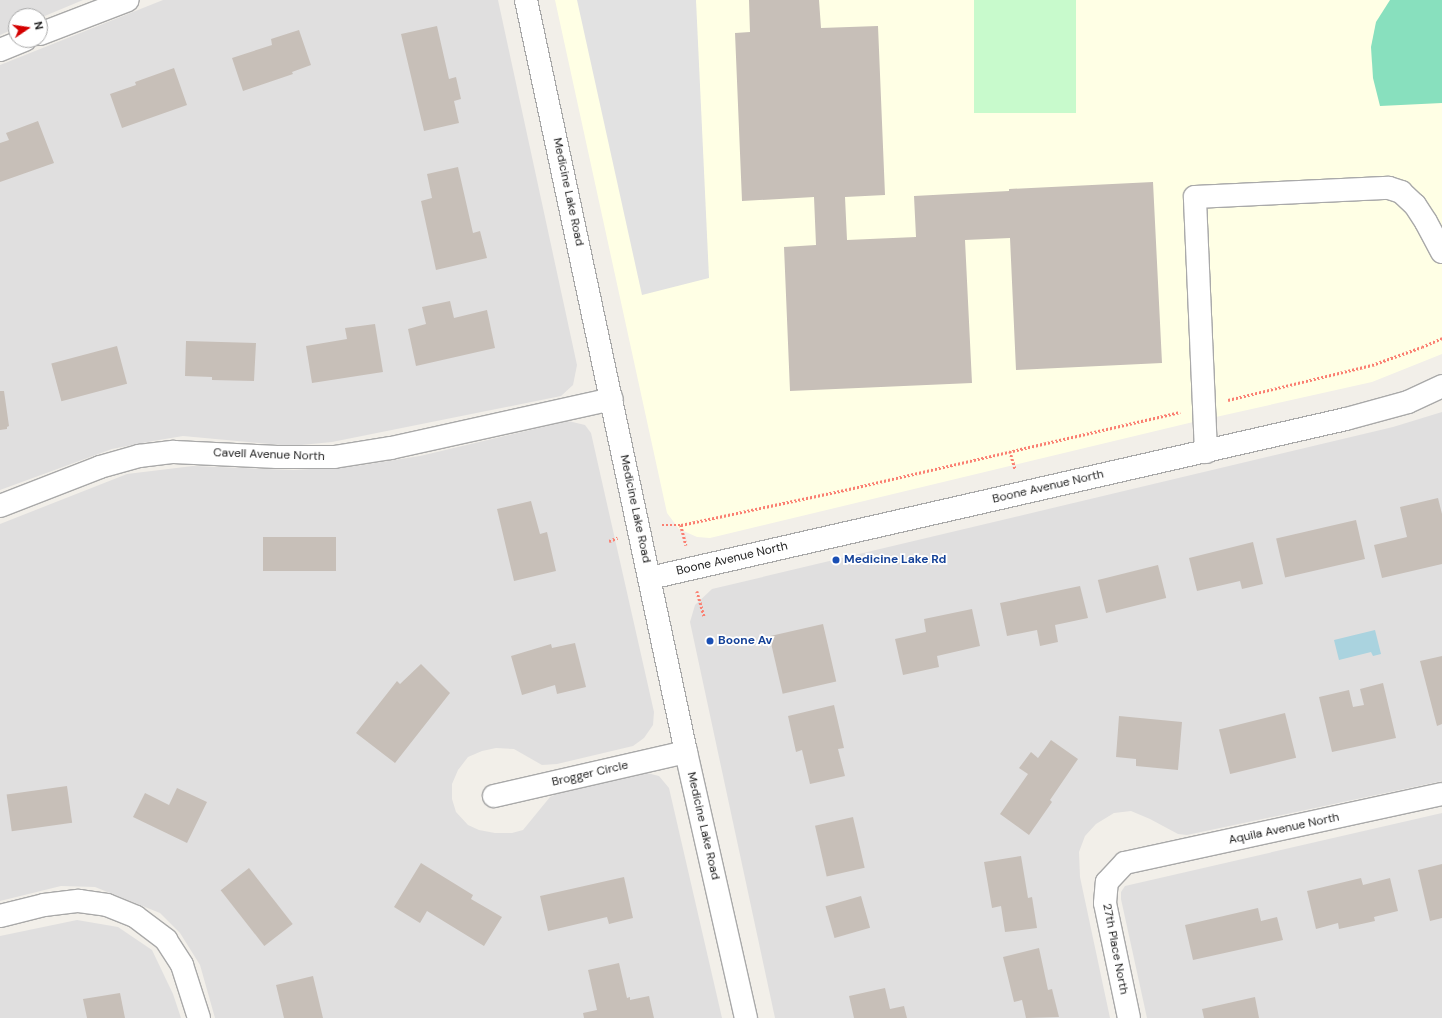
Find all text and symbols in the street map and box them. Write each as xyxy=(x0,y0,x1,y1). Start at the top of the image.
north arrow xyxy=(8,8,48,48)
text: N xyxy=(31,20,46,31)
street label: Medicine Lake Road xyxy=(549,137,587,247)
street label: Cavell Avenue North xyxy=(213,446,325,464)
street label: Medicine Lake Road xyxy=(616,454,654,564)
street label: Boone Avenue North xyxy=(991,467,1105,507)
street label: Boone Avenue North xyxy=(675,539,789,579)
place label: Medicine Lake Rd xyxy=(844,553,946,567)
marker: Medicine Lake Rd xyxy=(831,555,841,565)
place label: Boone Av xyxy=(718,634,772,648)
marker: Boone Av xyxy=(705,636,715,646)
street label: Brogger Circle xyxy=(550,758,630,790)
street label: Medicine Lake Road xyxy=(684,771,722,881)
street label: Aquila Avenue North xyxy=(1227,810,1341,848)
street label: 27th Place North xyxy=(1099,902,1131,996)

